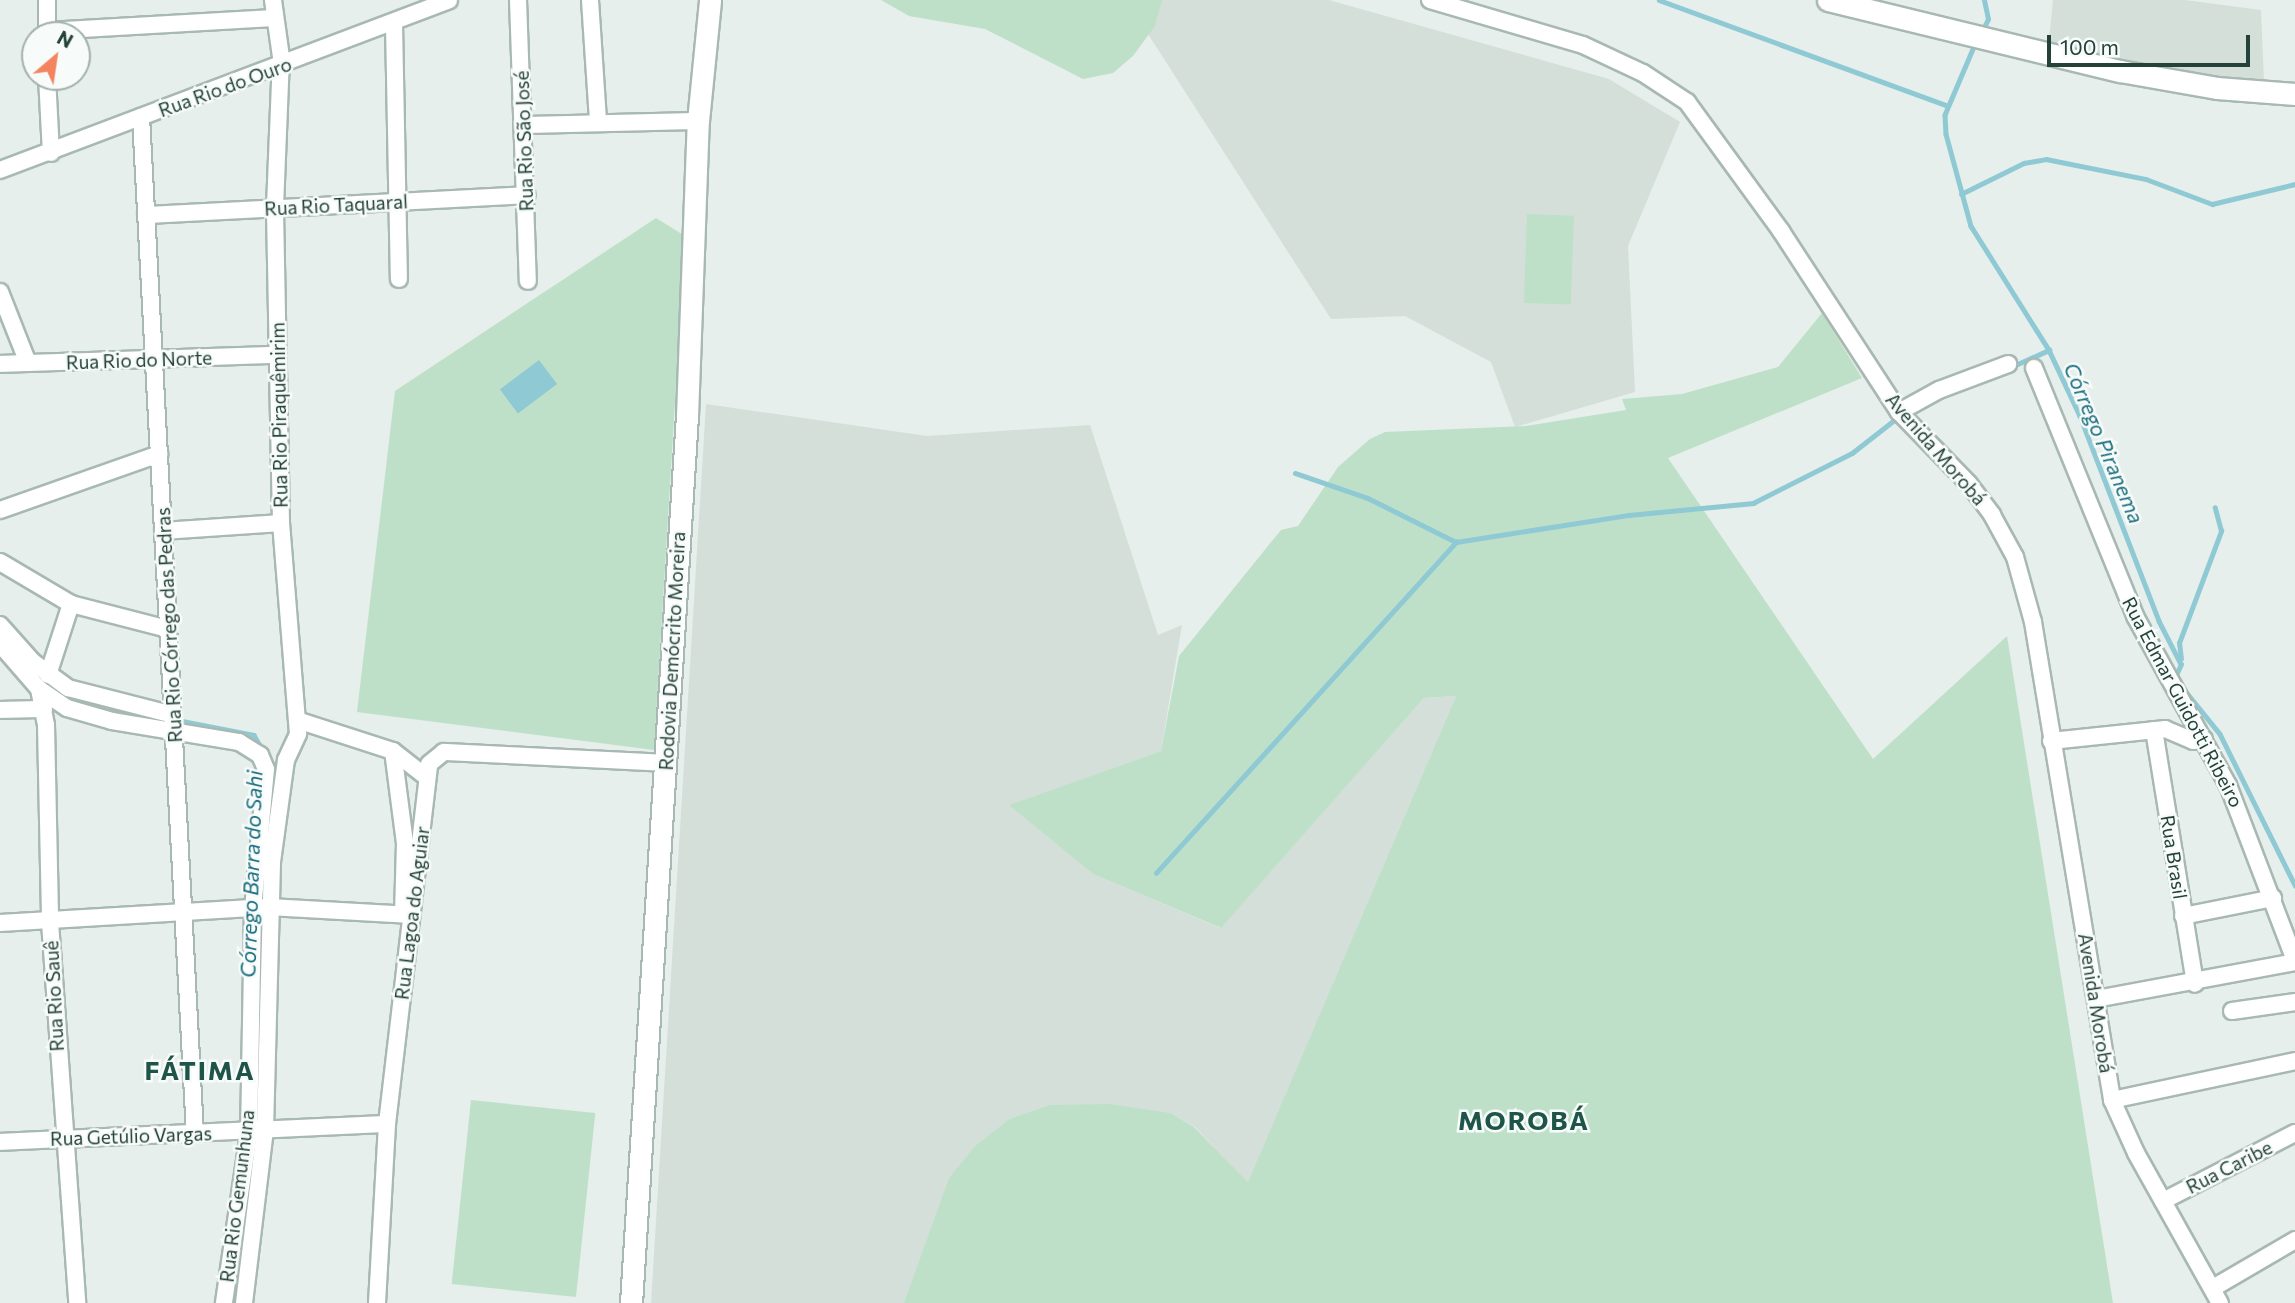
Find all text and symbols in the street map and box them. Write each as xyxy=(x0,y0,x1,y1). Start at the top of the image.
north arrow xyxy=(21,21,91,91)
scale bar xyxy=(2050,21,2253,65)
text: N xyxy=(54,25,77,52)
text: 100 m xyxy=(2060,34,2119,59)
street label: Rua Rio do Ouro xyxy=(155,52,295,122)
street label: Rua Rio São José xyxy=(510,70,538,212)
street label: Rua Rio Taquaral xyxy=(264,190,408,220)
street label: Rua Rio Piraquêmirim xyxy=(266,322,292,508)
street label: Rua Rio do Norte xyxy=(65,346,213,374)
water label: Córrego Piranema xyxy=(2059,359,2149,527)
street label: Avenida Morobá xyxy=(1881,388,1991,510)
street label: Rua Rio Córrego das Pedras xyxy=(151,507,187,743)
street label: Rodovia Demócrito Moreira xyxy=(654,531,690,771)
street label: Rua Edmar Guidotti Ribeiro xyxy=(2118,593,2248,811)
water label: Córrego Barra do Sahi xyxy=(235,770,267,978)
street label: Rua Brasil xyxy=(2156,813,2192,901)
street label: Rua Lagoa do Aguiar xyxy=(390,825,434,1001)
street label: Avenida Morobá xyxy=(2074,931,2118,1075)
street label: Rua Rio Sauê xyxy=(40,940,68,1052)
district label: FÁTIMA xyxy=(145,1054,255,1086)
district label: MOROBÁ xyxy=(1459,1104,1589,1136)
street label: Rua Rio Gemunhuna xyxy=(215,1108,259,1284)
street label: Rua Getúlio Vargas xyxy=(50,1122,212,1150)
street label: Rua Caribe xyxy=(2182,1136,2276,1198)

